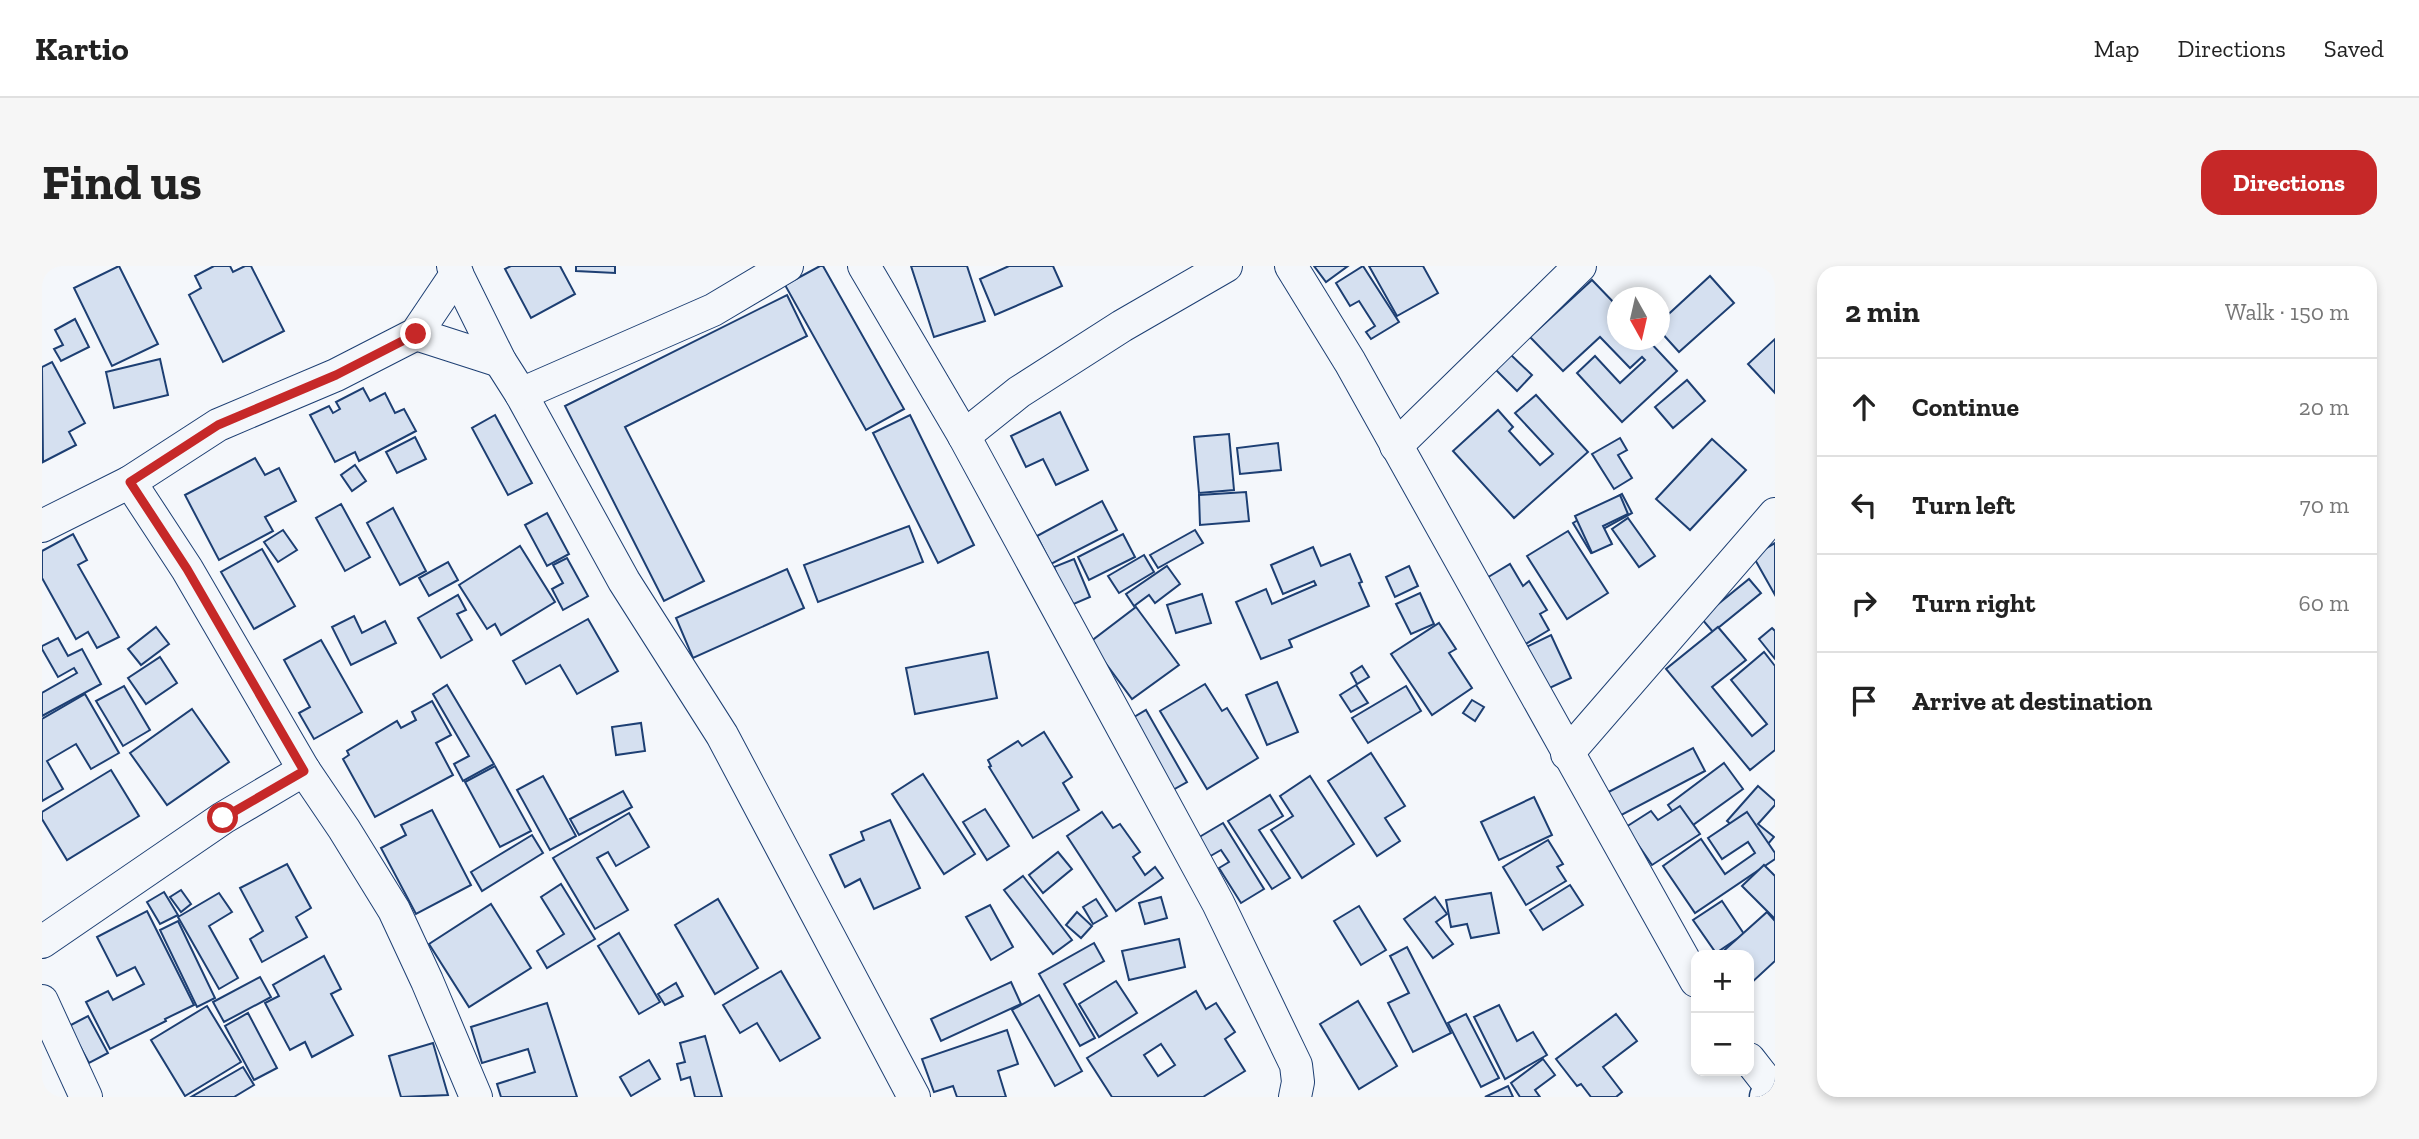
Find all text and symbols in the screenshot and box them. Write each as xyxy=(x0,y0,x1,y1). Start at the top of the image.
text: Kartio xyxy=(35,29,129,68)
text: Map xyxy=(2094,34,2140,63)
text: Directions xyxy=(2178,34,2286,63)
text: Saved xyxy=(2324,34,2384,63)
button: Directions xyxy=(2201,150,2377,215)
text: Find us xyxy=(42,153,202,212)
north arrow xyxy=(1607,287,1670,350)
text: 2 min xyxy=(1845,294,1920,330)
text: Walk · 150 m xyxy=(2225,298,2349,326)
route end xyxy=(400,318,431,349)
icon: ahead xyxy=(1845,388,1883,426)
text: Continue xyxy=(1912,391,2019,423)
text: 20 m xyxy=(2299,393,2349,421)
icon: left xyxy=(1845,486,1883,524)
text: Turn left xyxy=(1912,489,2015,521)
text: 70 m xyxy=(2300,491,2349,519)
icon: right xyxy=(1845,584,1883,622)
text: Turn right xyxy=(1912,587,2035,619)
text: 60 m xyxy=(2298,589,2349,617)
icon: arrive xyxy=(1845,682,1883,720)
text: Arrive at destination xyxy=(1912,685,2152,717)
route start xyxy=(207,802,238,833)
map controls xyxy=(1691,950,1754,1076)
button: + xyxy=(1691,950,1754,1013)
button: − xyxy=(1691,1013,1754,1076)

